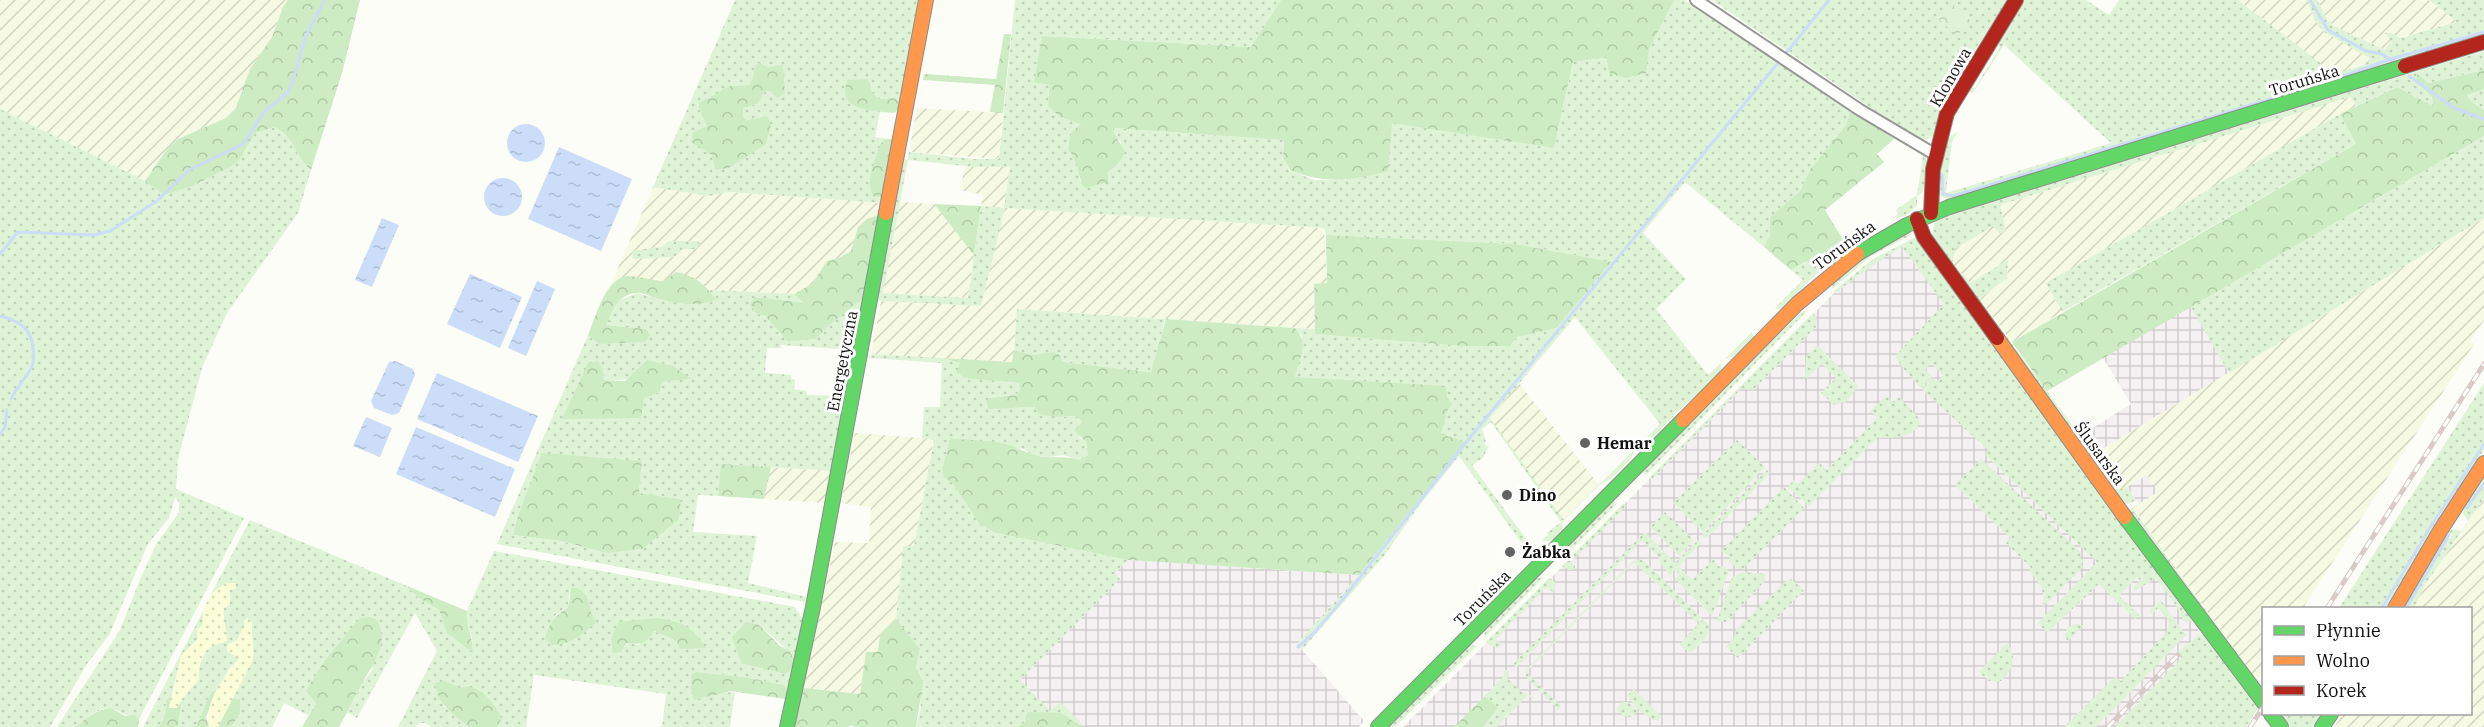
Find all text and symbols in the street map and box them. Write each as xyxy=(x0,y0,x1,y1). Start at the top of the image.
street label: Klonowa xyxy=(1925,43,1975,110)
street label: Toruńska xyxy=(2267,60,2342,100)
street label: Toruńska xyxy=(1809,216,1879,274)
street label: Energetyczna xyxy=(822,308,862,413)
street label: Ślusarska xyxy=(2070,417,2131,489)
place label: Hemar xyxy=(1597,433,1652,453)
marker: Hemar xyxy=(1578,436,1592,450)
place label: Dino xyxy=(1519,485,1556,505)
marker: Dino xyxy=(1500,488,1514,502)
place label: Żabka xyxy=(1522,542,1571,562)
marker: Żabka xyxy=(1503,545,1517,559)
street label: Toruńska xyxy=(1449,565,1515,631)
legend xyxy=(2262,607,2472,715)
text: Płynnie xyxy=(2316,619,2381,642)
text: Wolno xyxy=(2316,649,2370,672)
text: Korek xyxy=(2316,679,2367,702)

